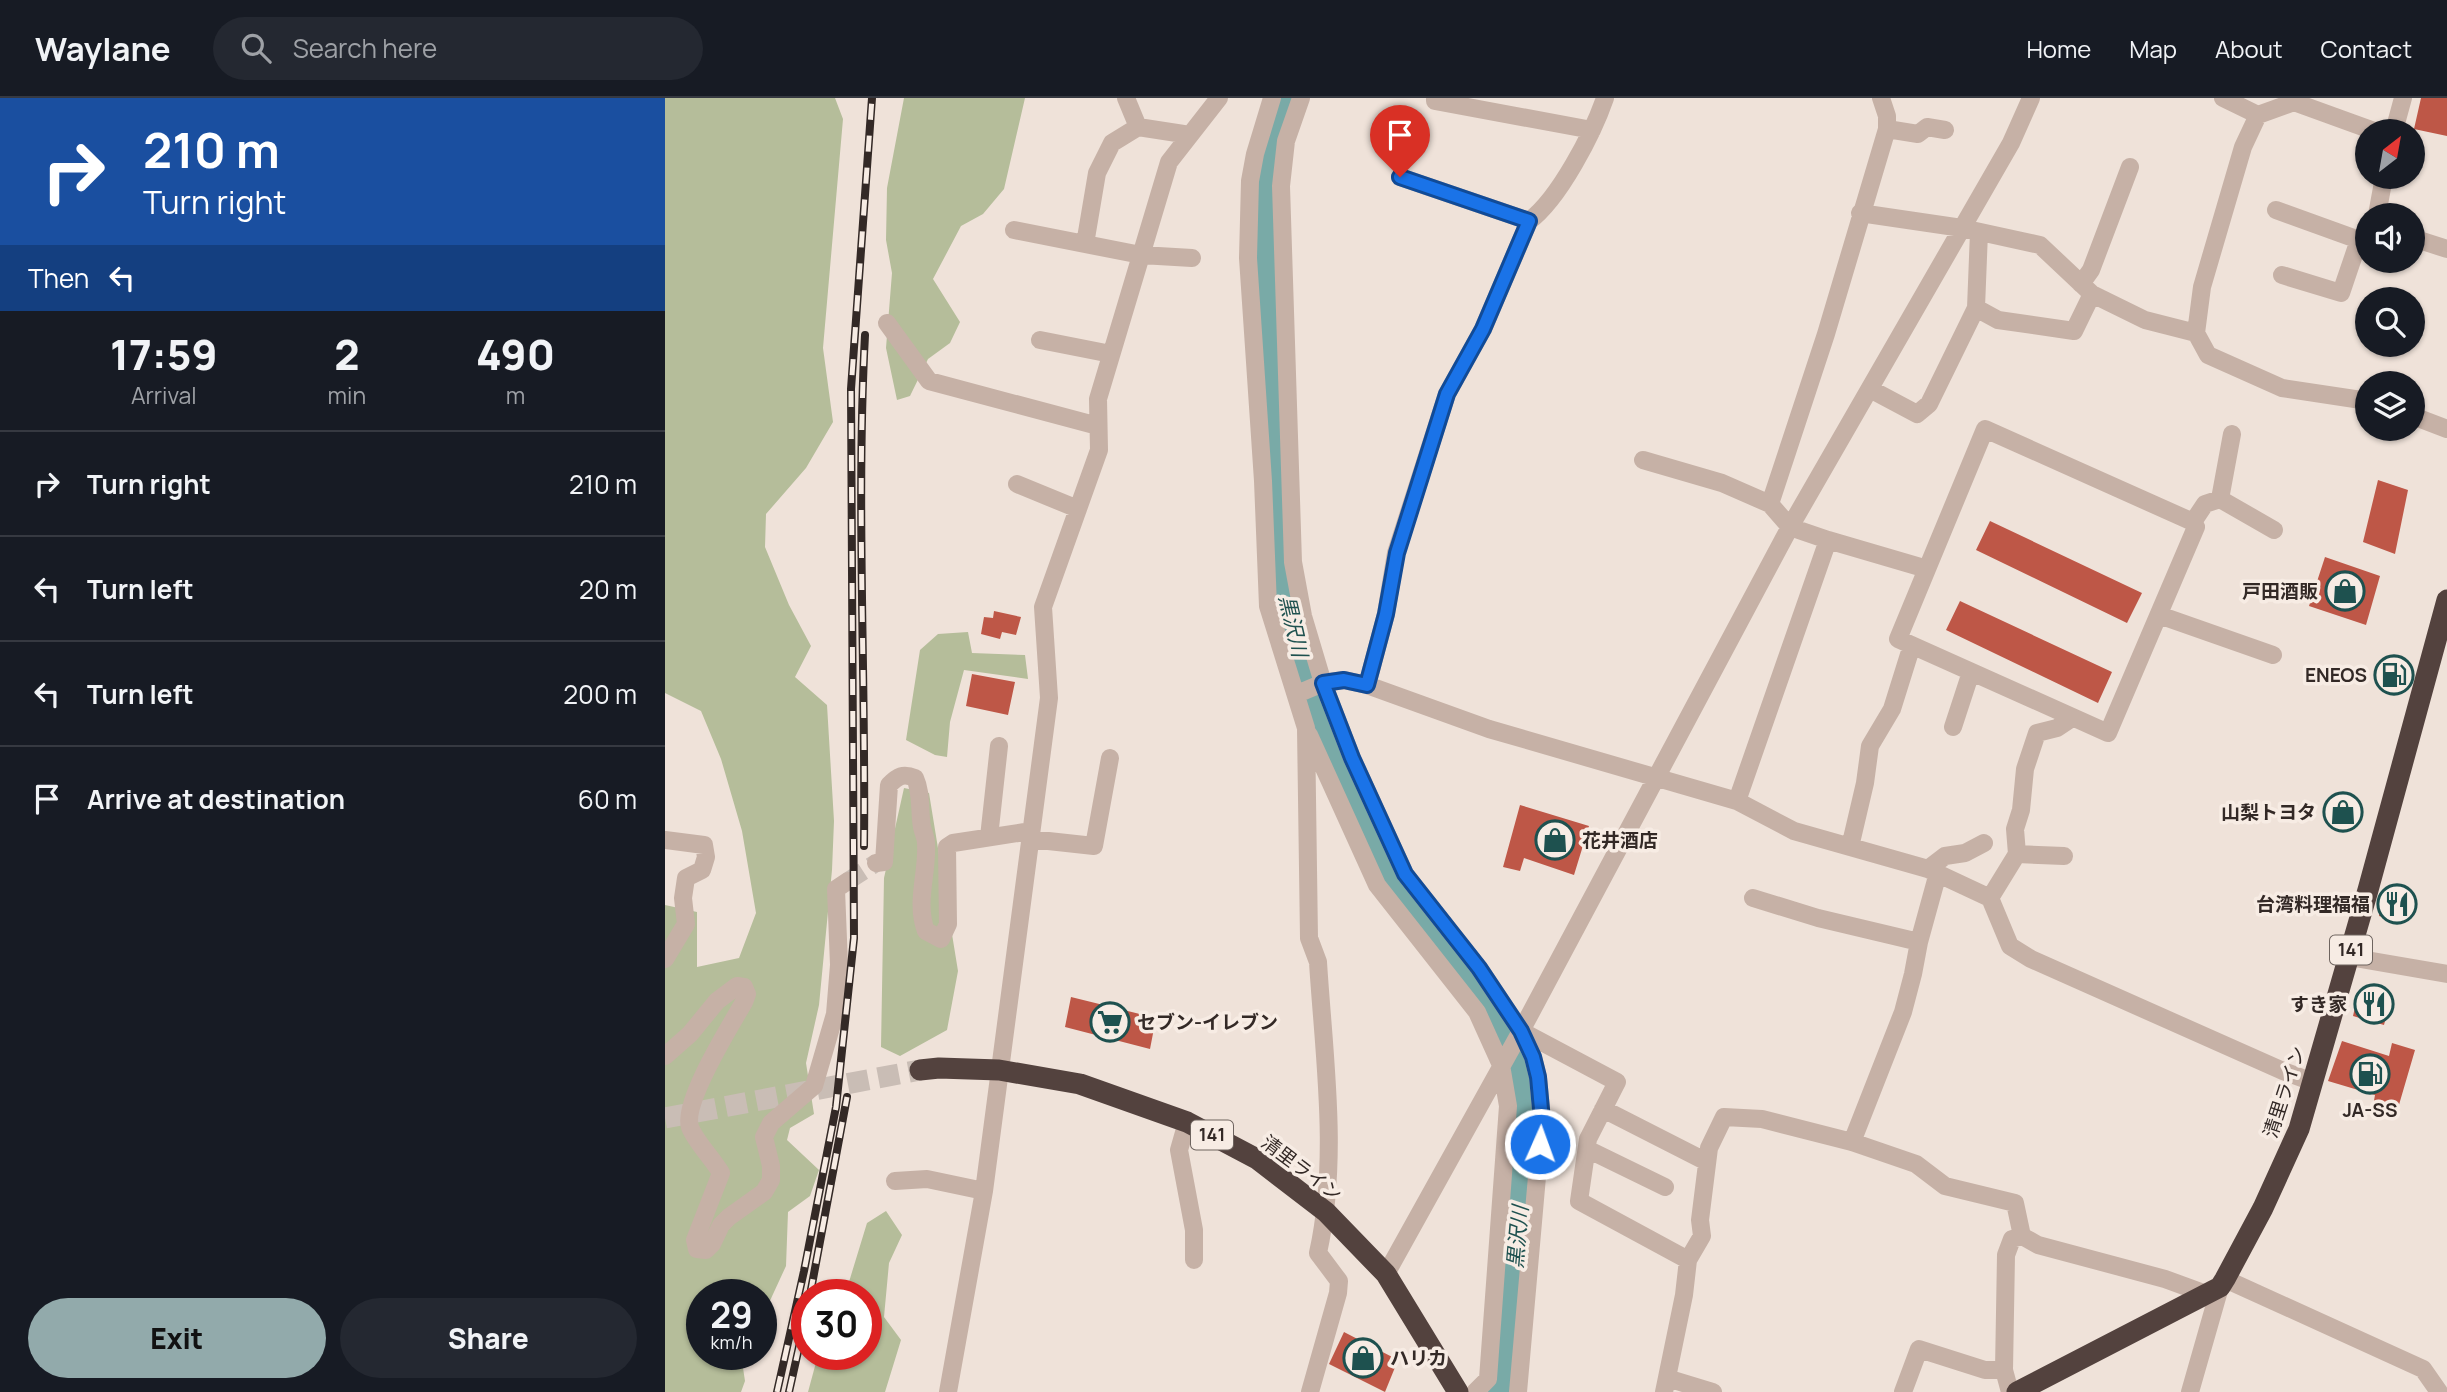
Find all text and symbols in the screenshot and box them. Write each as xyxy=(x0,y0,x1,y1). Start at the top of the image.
search box xyxy=(213,17,703,80)
text: Waylane xyxy=(35,26,171,71)
icon: search xyxy=(237,29,275,67)
text: Search here xyxy=(293,30,437,66)
text: Home xyxy=(2026,32,2091,65)
text: Map xyxy=(2129,32,2177,65)
text: About xyxy=(2215,32,2283,65)
text: Contact xyxy=(2321,32,2412,65)
pin xyxy=(1370,105,1430,177)
text: 210 m xyxy=(143,116,280,183)
icon: arrive xyxy=(1381,116,1419,154)
north arrow xyxy=(2355,119,2425,189)
map controls xyxy=(2355,119,2425,441)
icon: right xyxy=(28,126,119,217)
text: Turn right xyxy=(143,180,286,224)
button: sound xyxy=(2355,203,2425,273)
icon: left xyxy=(103,259,141,297)
text: Then xyxy=(28,260,89,296)
button: search xyxy=(2355,287,2425,357)
text: 17:59 xyxy=(110,325,218,383)
text: 2 xyxy=(334,325,360,383)
text: 490 xyxy=(476,325,555,383)
button: layers xyxy=(2355,371,2425,441)
text: Arrival xyxy=(131,379,197,411)
text: min xyxy=(328,379,366,411)
text: m xyxy=(506,379,525,411)
icon: right xyxy=(28,465,66,503)
text: Turn right xyxy=(87,466,211,502)
text: 210 m xyxy=(569,466,637,502)
icon: left xyxy=(28,570,66,608)
shop icon: 戸田酒販 xyxy=(2324,570,2366,612)
text: Turn left xyxy=(87,571,194,607)
text: 20 m xyxy=(579,571,637,607)
place label: 戸田酒販 xyxy=(2242,578,2318,604)
water label: 黒沢川 xyxy=(1273,592,1315,662)
fuel station icon: ENEOS xyxy=(2373,654,2415,696)
place label: ENEOS xyxy=(2305,662,2367,688)
icon: left xyxy=(28,675,66,713)
text: Turn left xyxy=(87,676,194,712)
text: 200 m xyxy=(563,676,637,712)
icon: arrive xyxy=(28,780,66,818)
text: Arrive at destination xyxy=(87,781,345,817)
text: 60 m xyxy=(578,781,637,817)
shop icon: 山梨トヨタ xyxy=(2322,791,2364,833)
place label: 山梨トヨタ xyxy=(2221,799,2316,825)
shop icon: 花井酒店 xyxy=(1534,819,1576,861)
place label: 花井酒店 xyxy=(1582,827,1658,853)
restaurant icon: 台湾料理福福 xyxy=(2376,883,2418,925)
place label: 台湾料理福福 xyxy=(2256,891,2370,917)
road number: 141 xyxy=(2330,936,2372,964)
restaurant icon: すき家 xyxy=(2353,983,2395,1025)
place label: すき家 xyxy=(2290,991,2347,1017)
supermarket icon: セブン-イレブン xyxy=(1089,1001,1131,1043)
place label: セブン-イレブン xyxy=(1137,1009,1278,1035)
street label: 清里ライン xyxy=(2257,1043,2311,1141)
fuel station icon: JA-SS xyxy=(2349,1053,2391,1095)
place label: JA-SS xyxy=(2342,1097,2398,1123)
position arrow xyxy=(1503,1107,1577,1181)
road number: 141 xyxy=(1191,1120,1233,1150)
street label: 清里ライン xyxy=(1256,1129,1348,1207)
water label: 黒沢川 xyxy=(1500,1202,1534,1270)
speed limit sign: 30 xyxy=(791,1279,882,1370)
text: 29 xyxy=(710,1291,753,1339)
button: Exit xyxy=(28,1298,326,1378)
button: Share xyxy=(340,1298,637,1378)
text: km/h xyxy=(711,1330,752,1354)
shop icon: ハリカ xyxy=(1342,1337,1384,1379)
place label: ハリカ xyxy=(1390,1345,1447,1371)

